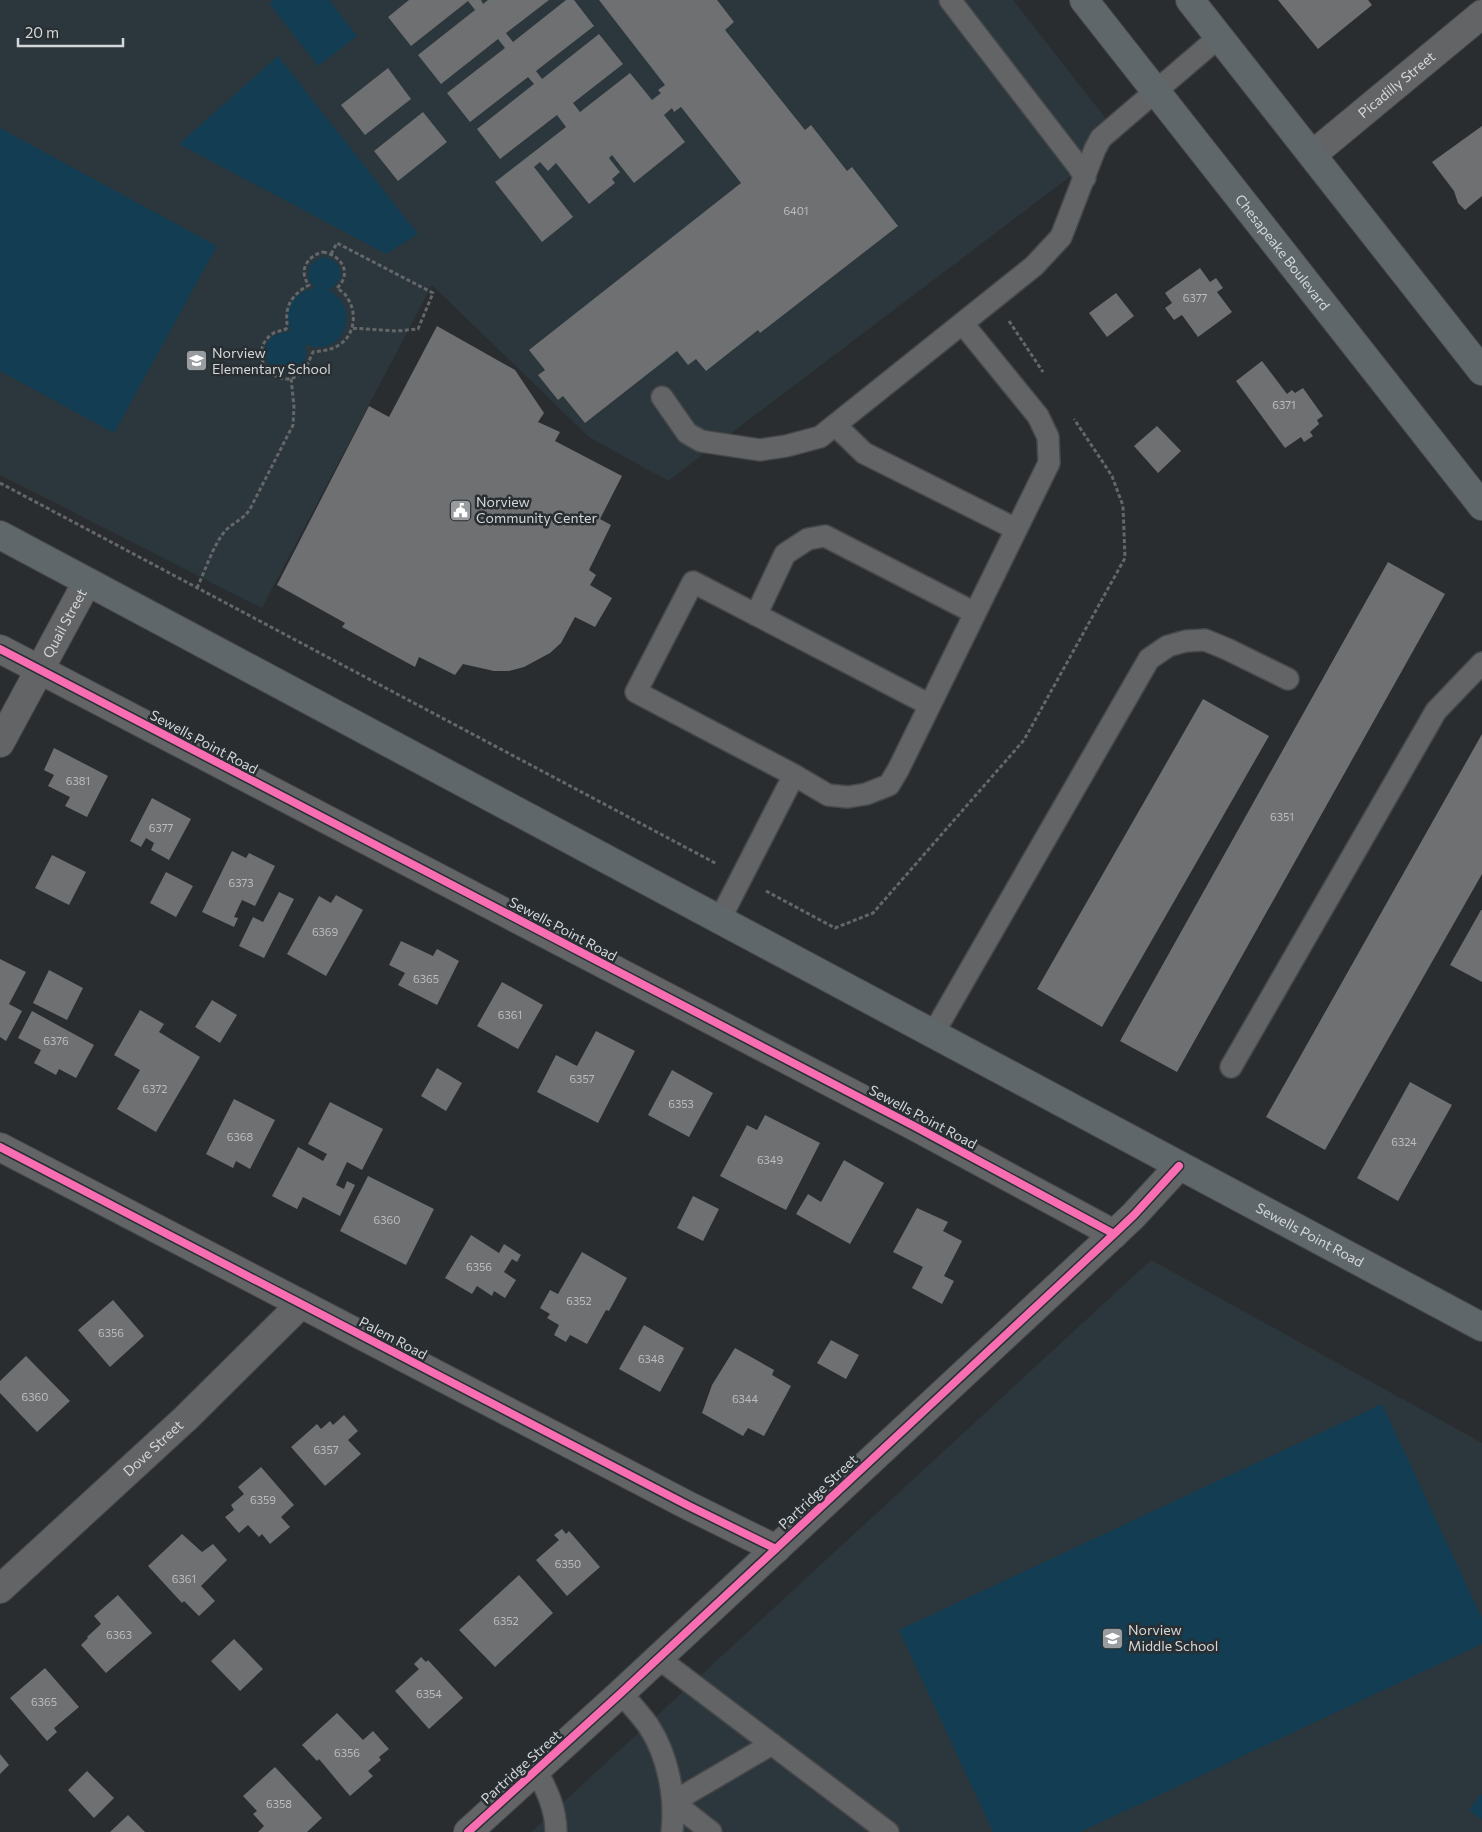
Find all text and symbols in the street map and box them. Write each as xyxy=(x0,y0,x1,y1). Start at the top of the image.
scale bar xyxy=(18,15,122,47)
text: 20 m xyxy=(25,23,59,41)
street label: Picadilly Street xyxy=(1354,47,1439,121)
street label: Chesapeake Boulevard xyxy=(1232,191,1334,313)
house number: 6401 xyxy=(783,204,809,217)
house number: 6377 xyxy=(1183,291,1207,304)
place label: Norview Elementary School xyxy=(212,344,331,377)
school or university icon: Norview Elementary School xyxy=(184,349,208,373)
house number: 6371 xyxy=(1272,398,1296,411)
place label: Norview Community Center xyxy=(476,493,598,526)
public building icon: Norview Community Center xyxy=(448,498,472,522)
street label: Quail Street xyxy=(39,585,90,661)
street label: Sewells Point Road xyxy=(147,706,261,777)
house number: 6381 xyxy=(66,774,90,787)
house number: 6351 xyxy=(1270,810,1294,823)
house number: 6377 xyxy=(149,821,173,834)
house number: 6373 xyxy=(229,876,253,889)
street label: Sewells Point Road xyxy=(506,893,620,964)
house number: 6369 xyxy=(312,925,338,938)
house number: 6365 xyxy=(413,972,439,985)
house number: 6361 xyxy=(498,1008,522,1021)
house number: 6376 xyxy=(43,1034,69,1047)
house number: 6357 xyxy=(569,1072,595,1085)
street label: Sewells Point Road xyxy=(866,1081,980,1152)
house number: 6372 xyxy=(143,1082,167,1095)
house number: 6353 xyxy=(668,1097,694,1110)
house number: 6368 xyxy=(227,1130,253,1143)
house number: 6324 xyxy=(1391,1135,1417,1148)
house number: 6349 xyxy=(757,1153,783,1166)
street label: Sewells Point Road xyxy=(1253,1199,1367,1270)
house number: 6360 xyxy=(374,1213,400,1226)
house number: 6356 xyxy=(466,1260,492,1273)
house number: 6352 xyxy=(566,1294,592,1307)
street label: Palem Road xyxy=(356,1313,430,1363)
house number: 6356 xyxy=(98,1326,124,1339)
house number: 6348 xyxy=(638,1352,664,1365)
house number: 6360 xyxy=(22,1390,48,1403)
house number: 6344 xyxy=(732,1392,758,1405)
street label: Dove Street xyxy=(119,1416,186,1480)
house number: 6357 xyxy=(313,1443,339,1456)
street label: Partridge Street xyxy=(775,1451,861,1533)
house number: 6359 xyxy=(250,1493,276,1506)
house number: 6350 xyxy=(555,1557,581,1570)
house number: 6361 xyxy=(172,1572,196,1585)
house number: 6352 xyxy=(493,1614,519,1627)
place label: Norview Middle School xyxy=(1128,1621,1218,1654)
school or university icon: Norview Middle School xyxy=(1100,1626,1124,1650)
house number: 6363 xyxy=(106,1628,132,1641)
house number: 6354 xyxy=(416,1687,442,1700)
house number: 6365 xyxy=(31,1695,57,1708)
street label: Partridge Street xyxy=(477,1726,564,1807)
house number: 6356 xyxy=(334,1746,360,1759)
house number: 6358 xyxy=(266,1797,292,1810)

